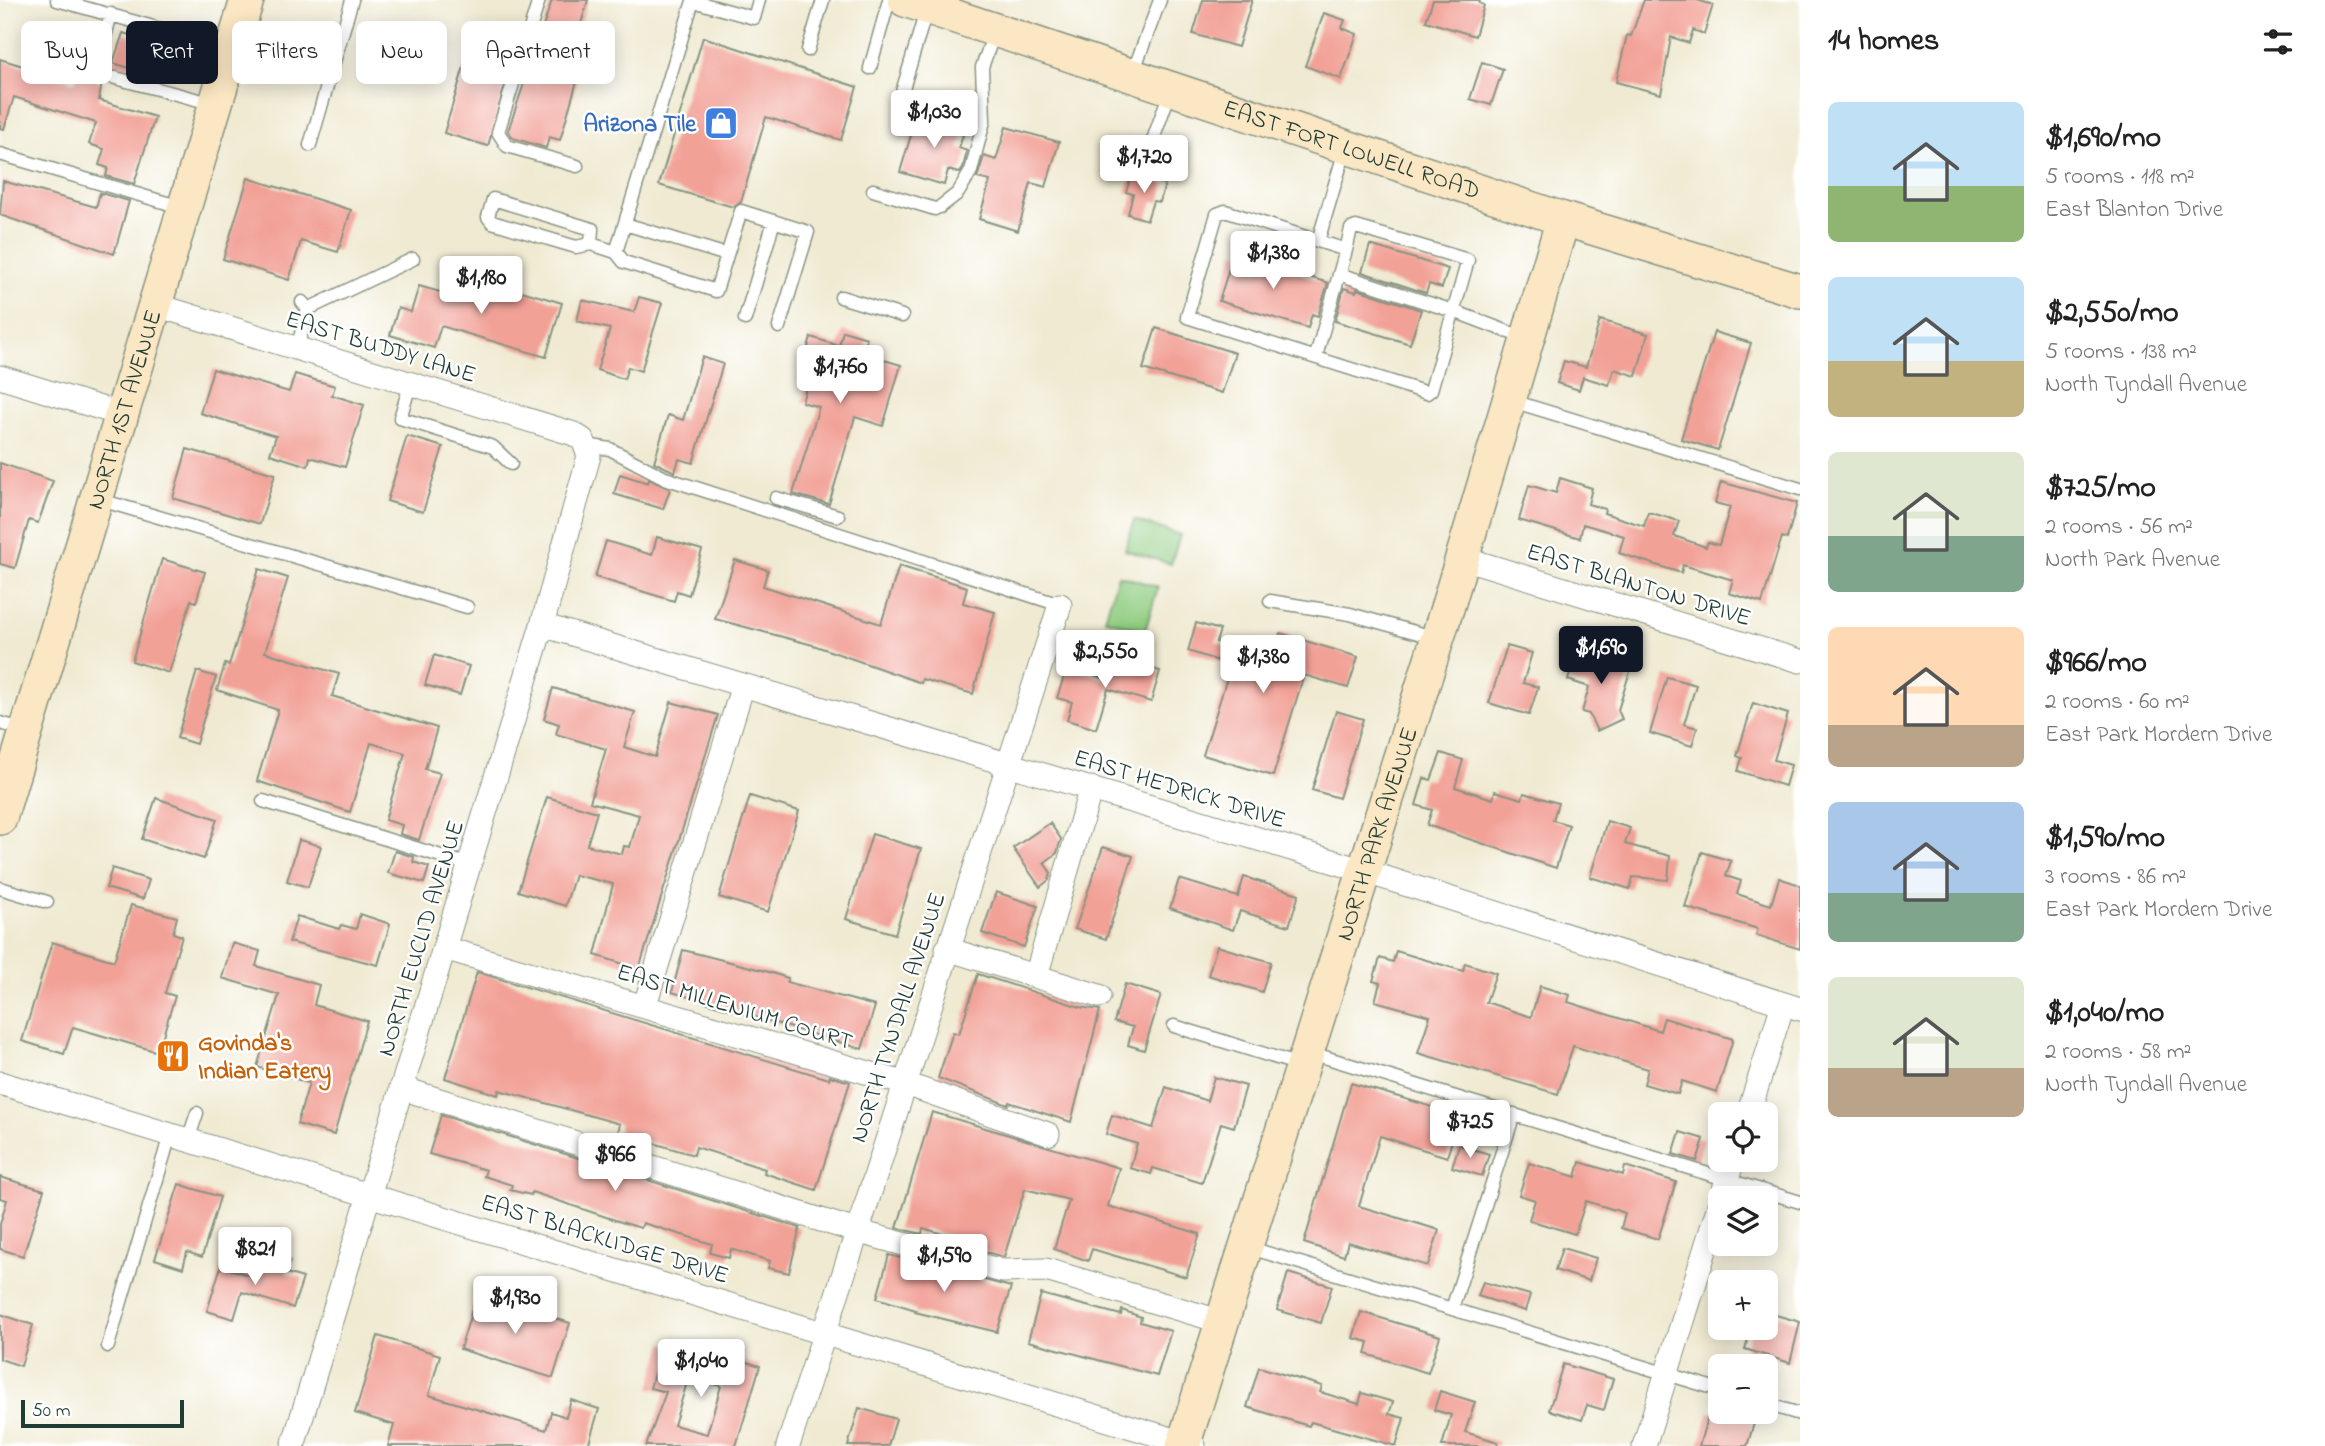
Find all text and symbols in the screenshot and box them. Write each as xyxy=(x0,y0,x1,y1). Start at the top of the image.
text: 14 homes xyxy=(1828,20,1939,64)
chip: Buy xyxy=(21,21,112,84)
chip: Rent xyxy=(126,21,218,84)
chip: Filters xyxy=(232,21,342,84)
chip: New xyxy=(356,21,447,84)
chip: Apartment xyxy=(461,21,615,84)
icon: filters xyxy=(2259,23,2297,61)
pin: $1,030 xyxy=(877,90,991,150)
street label: EAST FORT LOWELL ROAD xyxy=(1218,92,1484,210)
text: $1,030 xyxy=(907,96,961,129)
shop icon: Arizona Tile xyxy=(702,104,740,142)
place label: Arizona Tile xyxy=(583,108,697,143)
text: $1,690/mo xyxy=(2045,117,2161,161)
icon: home xyxy=(1884,130,1968,214)
pin: $1,720 xyxy=(1087,136,1201,195)
text: $1,720 xyxy=(1116,141,1172,174)
text: 5 rooms · 118 m² xyxy=(2045,161,2195,194)
text: East Blanton Drive xyxy=(2045,194,2223,227)
pin: $1,380 xyxy=(1216,232,1330,291)
text: $1,380 xyxy=(1246,237,1300,270)
pin: $1,180 xyxy=(424,256,538,316)
text: $1,180 xyxy=(455,262,507,295)
text: $2,550/mo xyxy=(2045,292,2179,336)
street label: EAST BUDDY LANE xyxy=(281,303,480,394)
icon: home xyxy=(1884,305,1968,389)
street label: NORTH 1ST AVENUE xyxy=(79,306,172,514)
text: 5 rooms · 138 m² xyxy=(2045,336,2197,369)
pin: $1,760 xyxy=(783,346,897,405)
text: $1,760 xyxy=(813,351,867,384)
text: North Tyndall Avenue xyxy=(2045,369,2247,402)
text: $725/mo xyxy=(2045,467,2156,511)
icon: home xyxy=(1884,480,1968,564)
text: 2 rooms · 56 m² xyxy=(2045,511,2193,544)
street label: EAST BLANTON DRIVE xyxy=(1522,536,1755,637)
text: North Park Avenue xyxy=(2045,544,2220,577)
pin: $1,690 xyxy=(1544,626,1658,686)
pin: $2,550 xyxy=(1048,630,1162,690)
text: $1,690 xyxy=(1575,632,1627,665)
text: $2,550 xyxy=(1072,636,1138,669)
pin: $1,380 xyxy=(1206,636,1320,695)
text: $1,380 xyxy=(1236,641,1290,674)
text: $966/mo xyxy=(2045,642,2147,686)
icon: home xyxy=(1884,655,1968,739)
text: 2 rooms · 60 m² xyxy=(2045,686,2190,719)
text: East Park Mordern Drive xyxy=(2045,719,2272,752)
street label: NORTH PARK AVENUE xyxy=(1328,723,1428,946)
street label: EAST HEDRICK DRIVE xyxy=(1069,742,1289,839)
street label: NORTH EUCLID AVENUE xyxy=(370,816,475,1061)
text: $1,590/mo xyxy=(2045,817,2165,861)
icon: home xyxy=(1884,830,1968,914)
text: 3 rooms · 86 m² xyxy=(2045,861,2186,894)
street label: NORTH TYNDALL AVENUE xyxy=(842,888,956,1147)
text: East Park Mordern Drive xyxy=(2045,894,2272,927)
street label: EAST MILLENIUM COURT xyxy=(612,956,857,1061)
text: $1,040/mo xyxy=(2045,992,2164,1036)
icon: home xyxy=(1884,1005,1968,1089)
place label: Govinda's Indian Eatery xyxy=(198,1027,331,1091)
text: 2 rooms · 58 m² xyxy=(2045,1036,2191,1069)
restaurant icon: Govinda's Indian Eatery xyxy=(154,1037,192,1075)
text: North Tyndall Avenue xyxy=(2045,1069,2247,1102)
pin: $725 xyxy=(1429,1100,1511,1160)
map controls xyxy=(1708,1102,1778,1424)
button: locate xyxy=(1708,1102,1778,1172)
text: $725 xyxy=(1446,1106,1494,1139)
pin: $966 xyxy=(574,1134,656,1193)
text: $966 xyxy=(594,1139,636,1172)
street label: EAST BLACKLIDGE DRIVE xyxy=(476,1186,733,1295)
button: layers xyxy=(1708,1186,1778,1256)
pin: $821 xyxy=(214,1228,296,1287)
text: $821 xyxy=(234,1233,276,1266)
pin: $1,590 xyxy=(887,1234,1001,1294)
text: $1,590 xyxy=(916,1240,972,1273)
button: + xyxy=(1708,1270,1778,1340)
pin: $1,930 xyxy=(458,1276,572,1336)
text: $1,930 xyxy=(489,1282,541,1315)
pin: $1,040 xyxy=(644,1340,758,1399)
text: $1,040 xyxy=(674,1345,728,1378)
button: − xyxy=(1708,1354,1778,1424)
scale bar xyxy=(21,1397,184,1429)
text: 50 m xyxy=(32,1398,71,1425)

